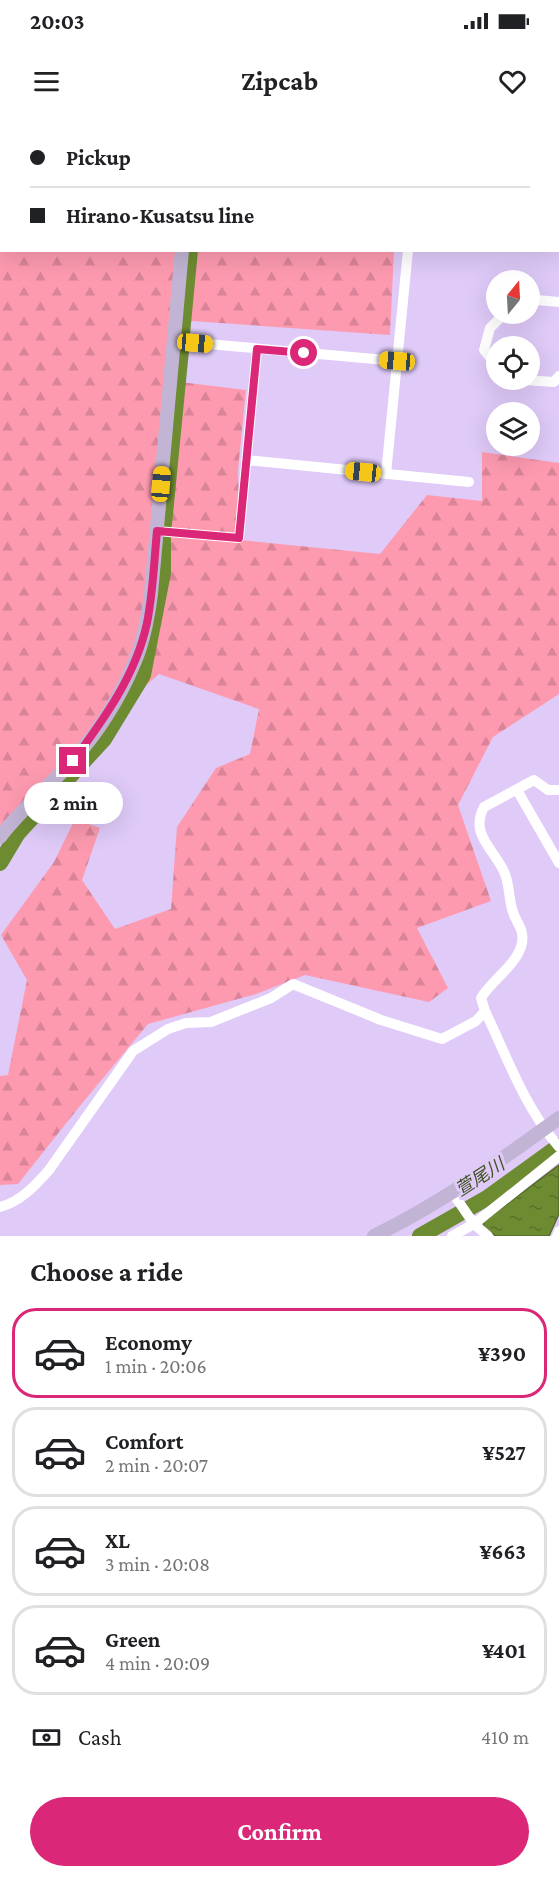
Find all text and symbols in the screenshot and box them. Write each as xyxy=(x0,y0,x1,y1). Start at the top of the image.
text: 20:03 xyxy=(30,9,85,34)
icon: menu xyxy=(30,65,63,98)
icon: heart xyxy=(496,65,529,98)
text: Zipcab xyxy=(241,66,318,96)
text: Pickup xyxy=(66,145,131,170)
text: Hirano-Kusatsu line xyxy=(66,203,254,228)
north arrow xyxy=(486,270,540,324)
map controls xyxy=(486,270,540,456)
car xyxy=(176,332,214,354)
button: locate xyxy=(486,336,540,390)
route start xyxy=(290,339,317,366)
car xyxy=(378,350,416,372)
button: layers xyxy=(486,402,540,456)
car xyxy=(344,461,382,483)
car xyxy=(150,465,172,503)
route end xyxy=(59,747,86,774)
callout: 2 min xyxy=(23,782,122,824)
text: 2 min xyxy=(49,792,98,814)
water label: 萱尾川 xyxy=(452,1153,510,1200)
text: Choose a ride xyxy=(30,1257,183,1287)
icon: car xyxy=(33,1326,87,1380)
text: Economy xyxy=(105,1330,192,1355)
text: ¥390 xyxy=(478,1341,526,1366)
text: 1 min · 20:06 xyxy=(105,1355,207,1377)
icon: car xyxy=(33,1425,87,1479)
text: Comfort xyxy=(105,1429,183,1454)
text: ¥527 xyxy=(482,1440,526,1465)
text: 2 min · 20:07 xyxy=(105,1454,208,1476)
icon: car xyxy=(33,1524,87,1578)
text: XL xyxy=(105,1528,130,1553)
text: ¥663 xyxy=(480,1539,526,1564)
text: 3 min · 20:08 xyxy=(105,1553,210,1575)
icon: car xyxy=(33,1623,87,1677)
text: Green xyxy=(105,1627,161,1652)
text: ¥401 xyxy=(482,1638,526,1663)
text: 4 min · 20:09 xyxy=(105,1652,210,1674)
icon: cash xyxy=(30,1721,63,1754)
text: Cash xyxy=(78,1725,122,1750)
text: 410 m xyxy=(481,1726,529,1748)
button: Confirm xyxy=(30,1797,529,1866)

